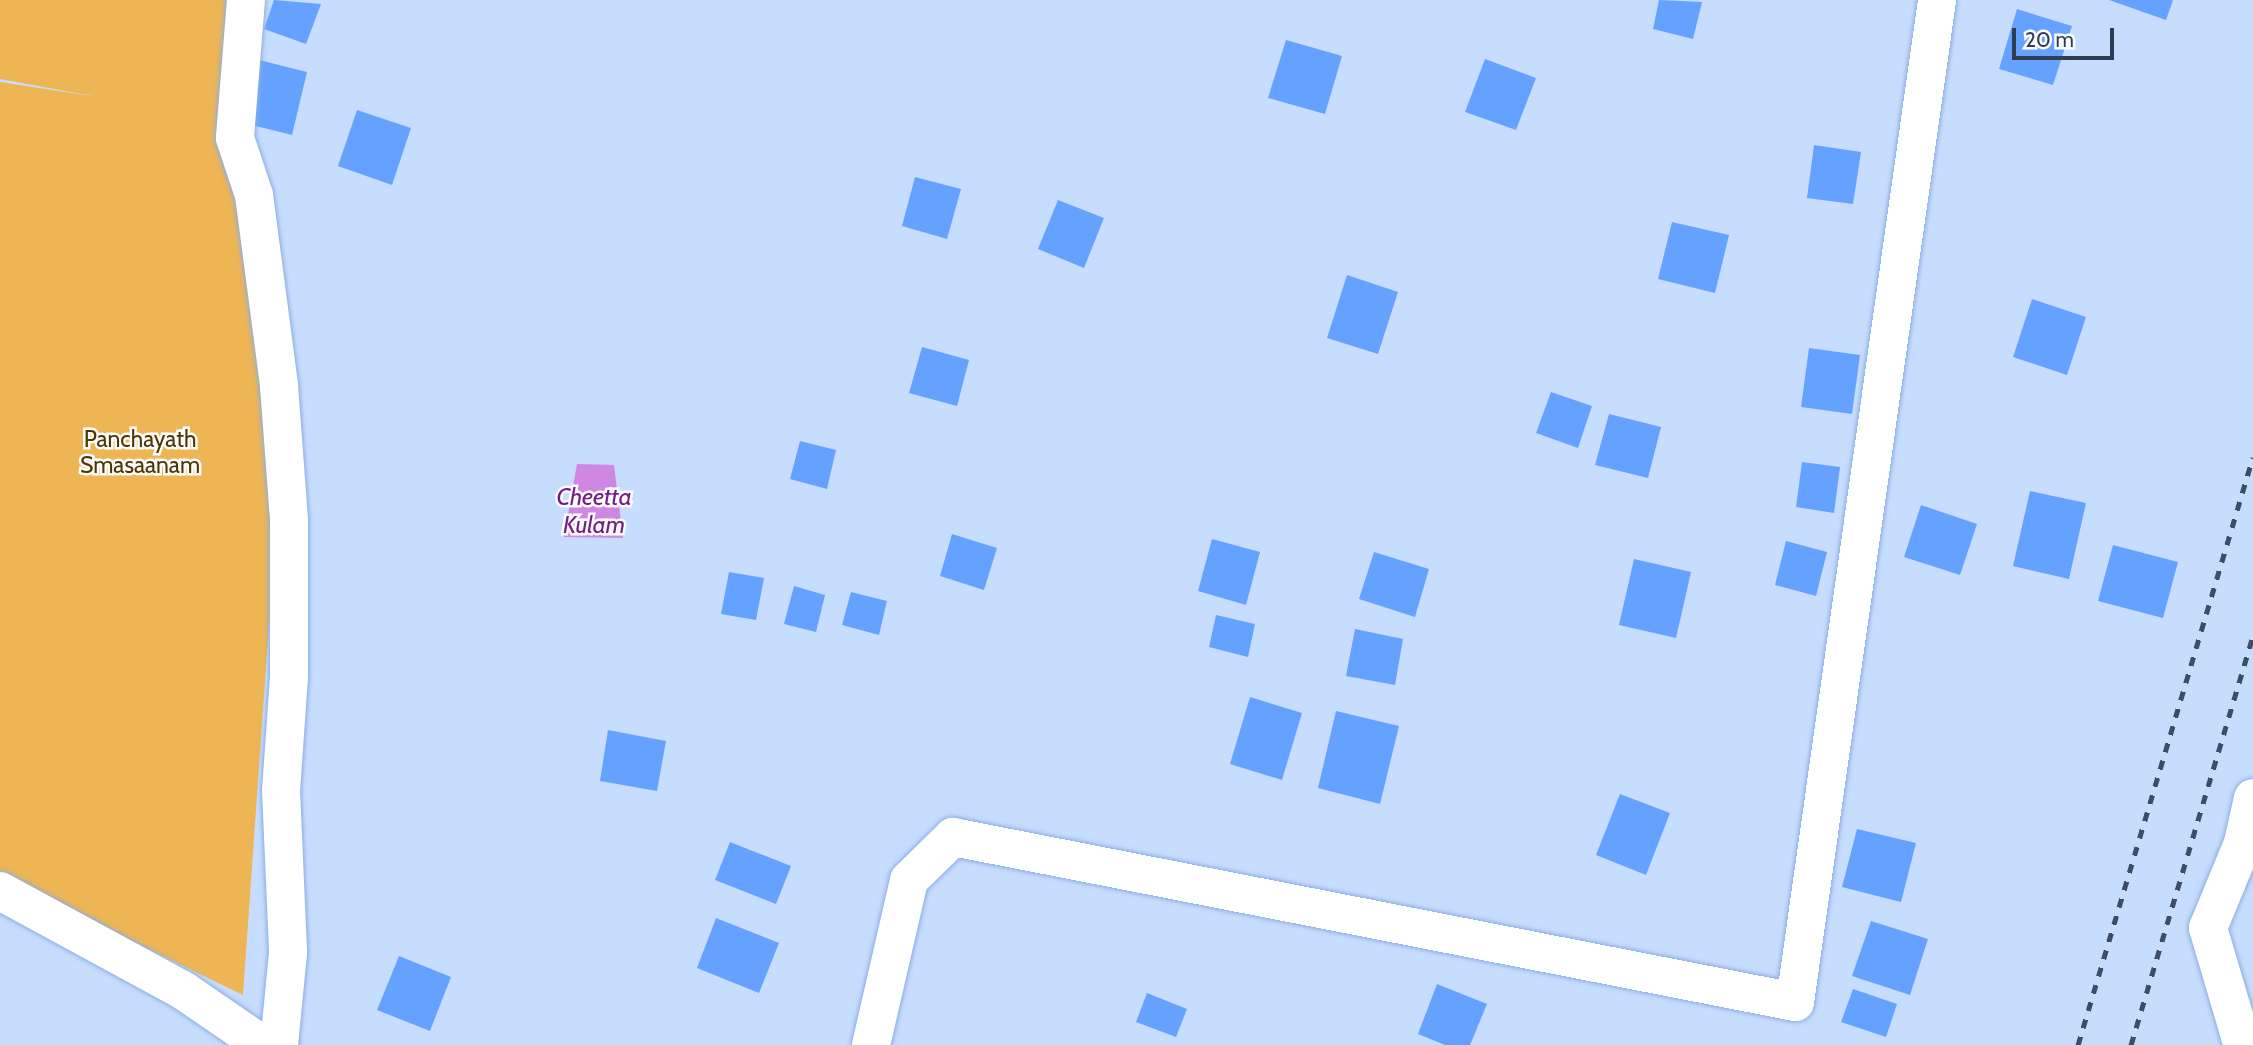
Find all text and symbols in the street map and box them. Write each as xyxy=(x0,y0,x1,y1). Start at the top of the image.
scale bar xyxy=(2015,14,2116,58)
text: 20 m xyxy=(2025,27,2074,52)
park label: Panchayath Smasaanam xyxy=(80,425,200,479)
water label: Cheetta Kulam xyxy=(556,483,632,539)

